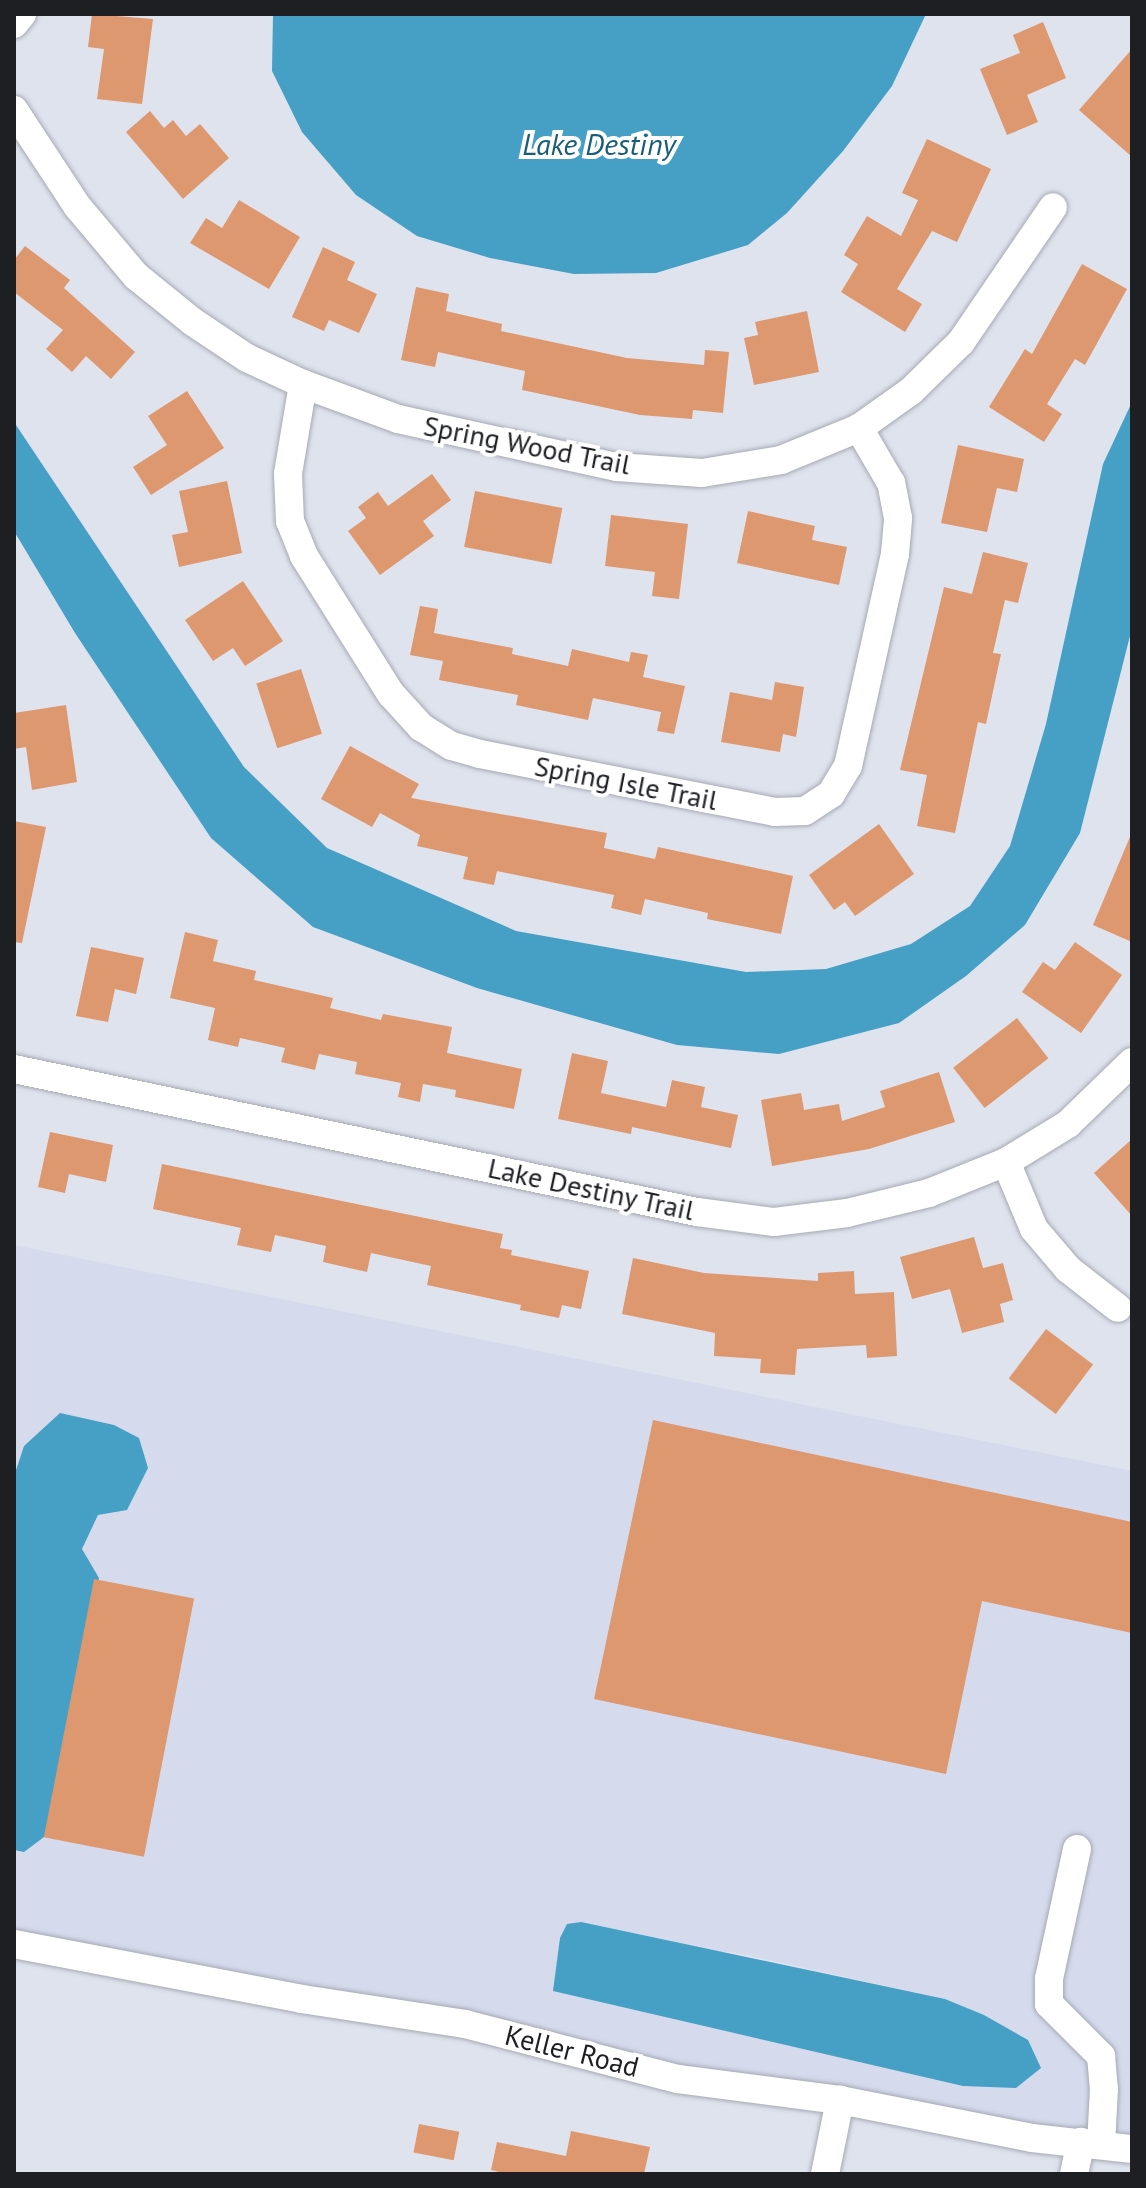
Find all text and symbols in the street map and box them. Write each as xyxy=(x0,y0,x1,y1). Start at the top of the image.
water label: Lake Destiny xyxy=(522,126,676,162)
street label: Spring Wood Trail xyxy=(420,408,634,482)
street label: Spring Isle Trail xyxy=(531,749,721,817)
street label: Lake Destiny Trail xyxy=(484,1151,698,1227)
street label: Keller Road xyxy=(502,2018,642,2084)

